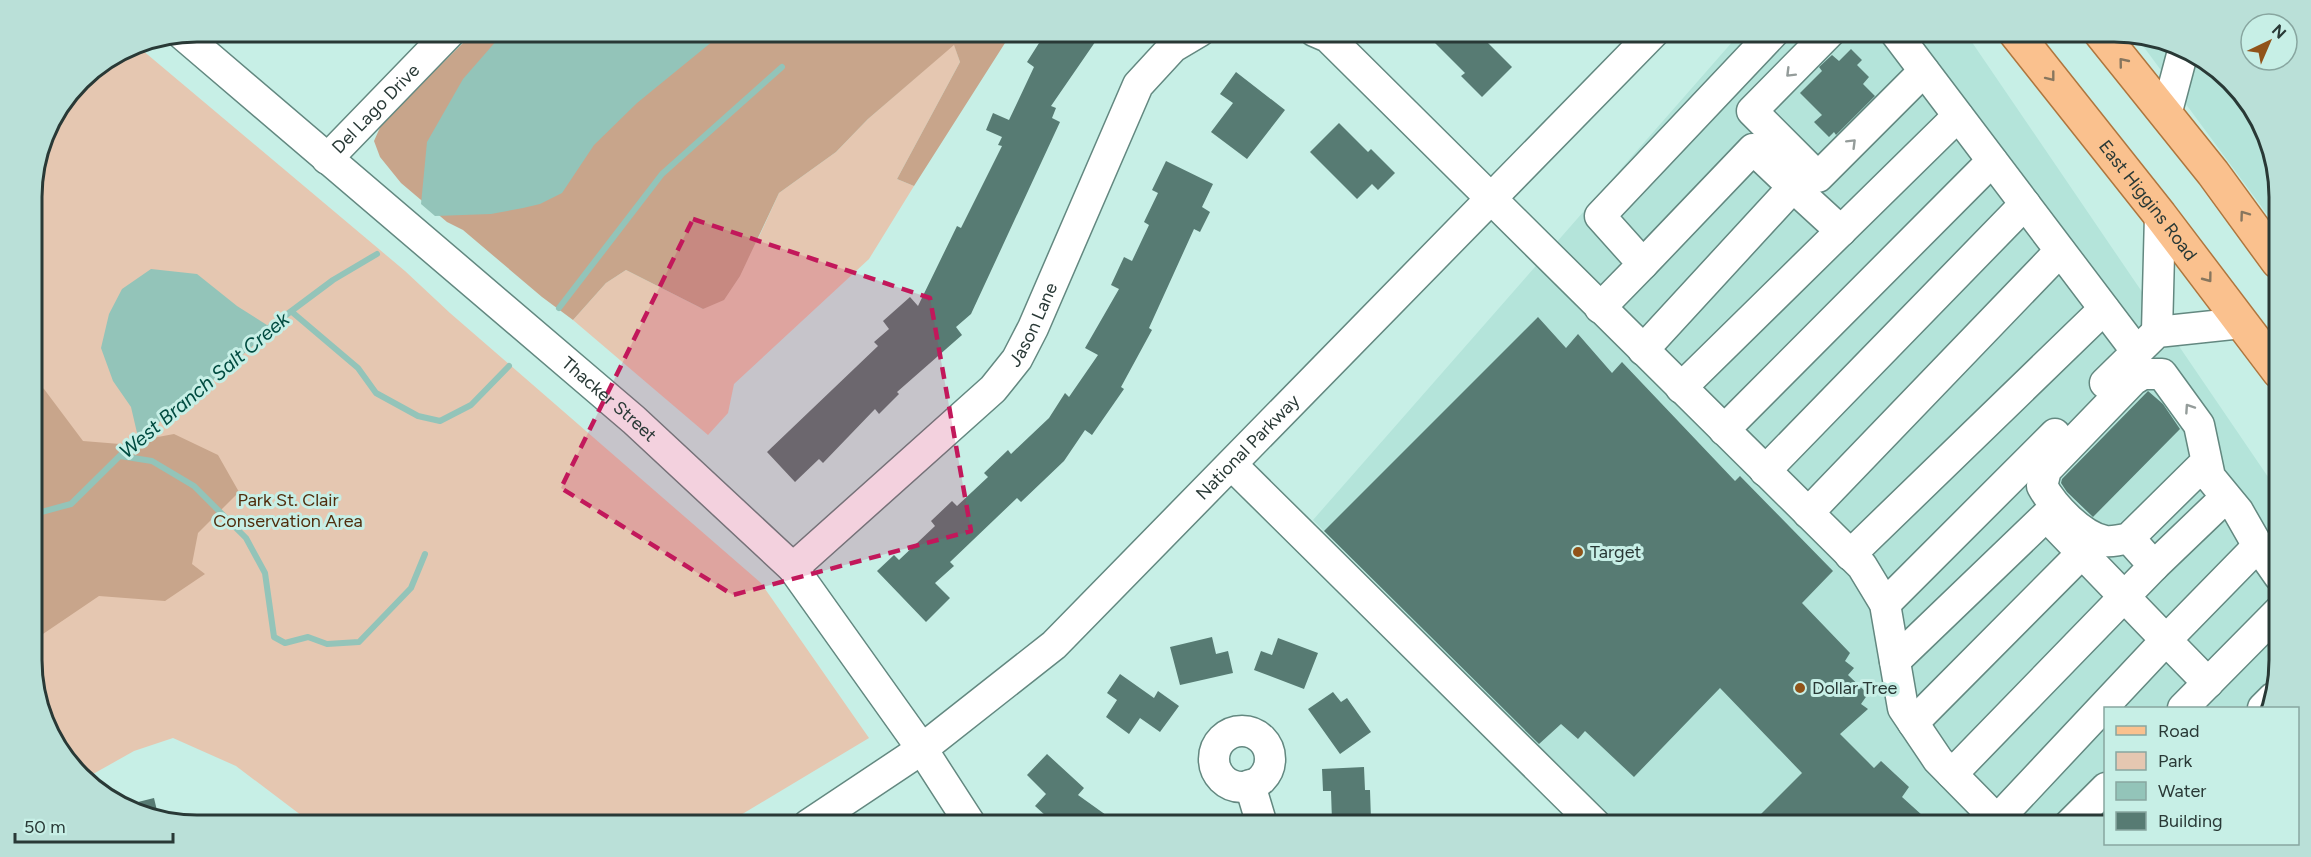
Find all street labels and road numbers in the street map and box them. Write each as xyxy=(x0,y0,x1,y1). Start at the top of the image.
street label: Del Lago Drive xyxy=(327,59,424,158)
street label: East Higgins Road xyxy=(2094,136,2202,265)
street label: Jason Lane xyxy=(1004,279,1062,371)
street label: Thacker Street xyxy=(557,352,661,446)
street label: National Parkway xyxy=(1191,389,1305,504)

